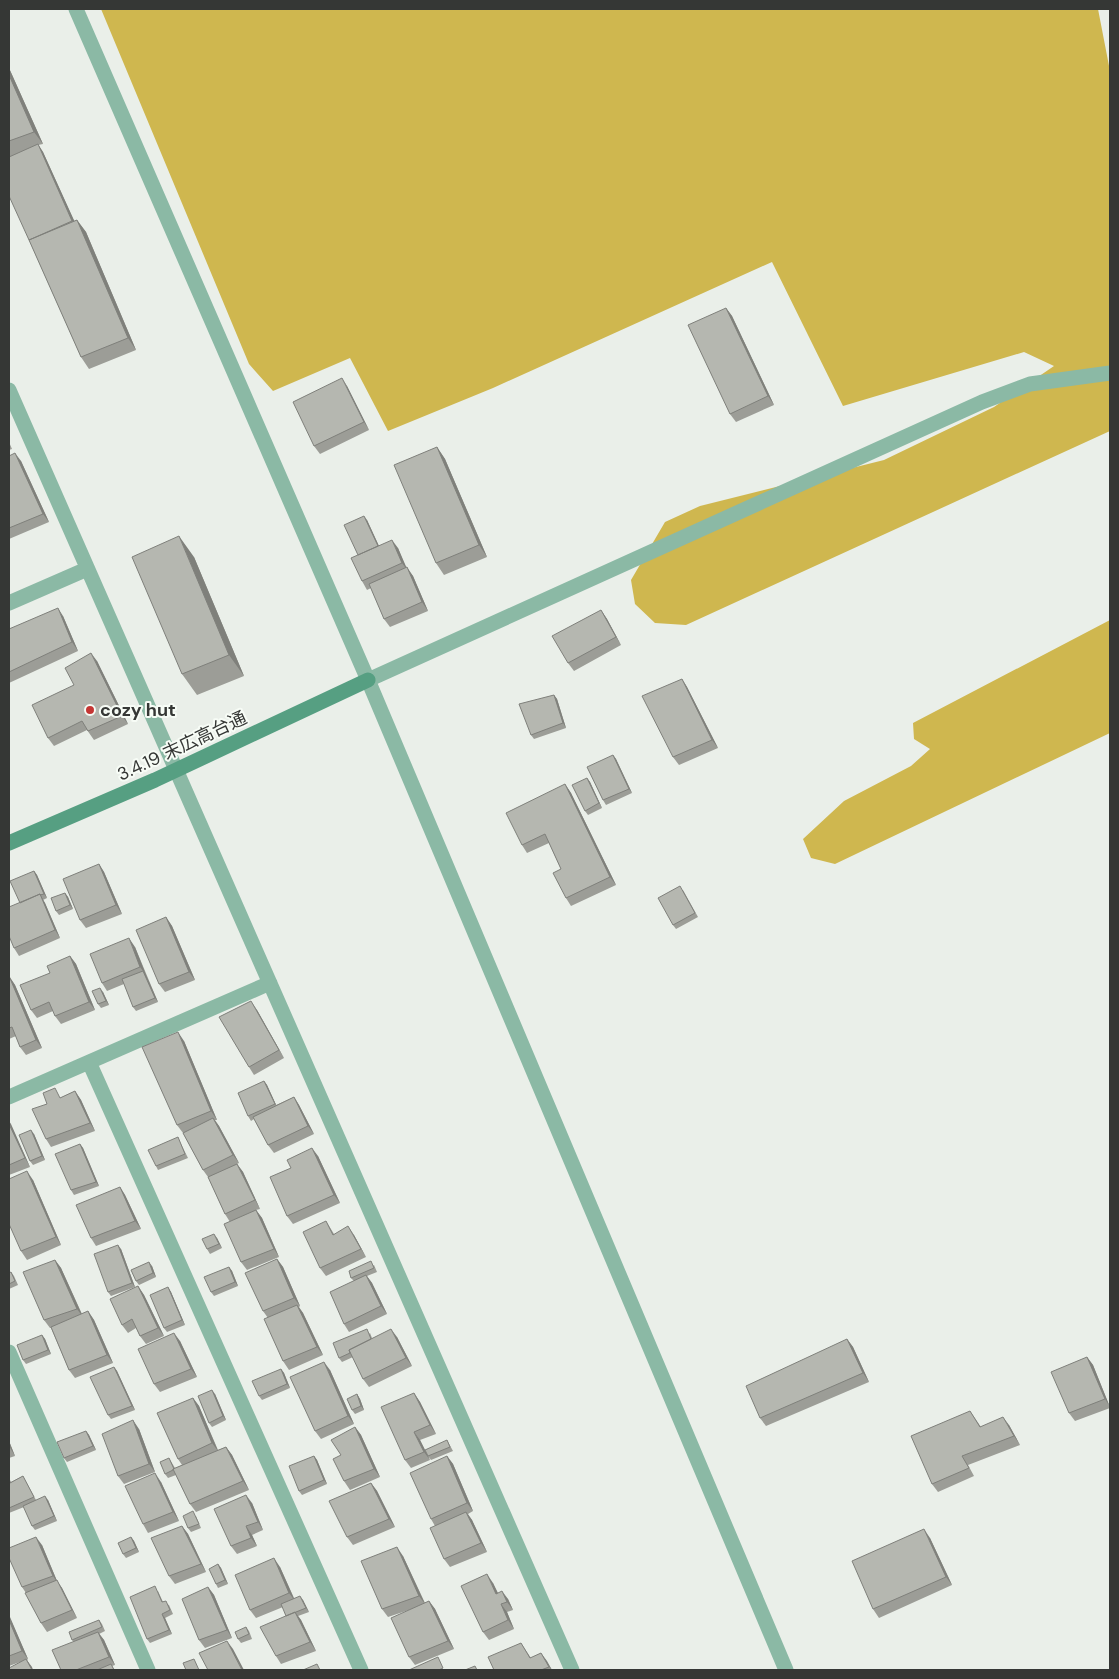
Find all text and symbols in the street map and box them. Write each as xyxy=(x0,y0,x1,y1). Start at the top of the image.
place label: cozy hut xyxy=(100,698,176,722)
marker: cozy hut xyxy=(84,704,96,716)
street label: 3.4.19 末広高台通 xyxy=(113,706,251,786)

